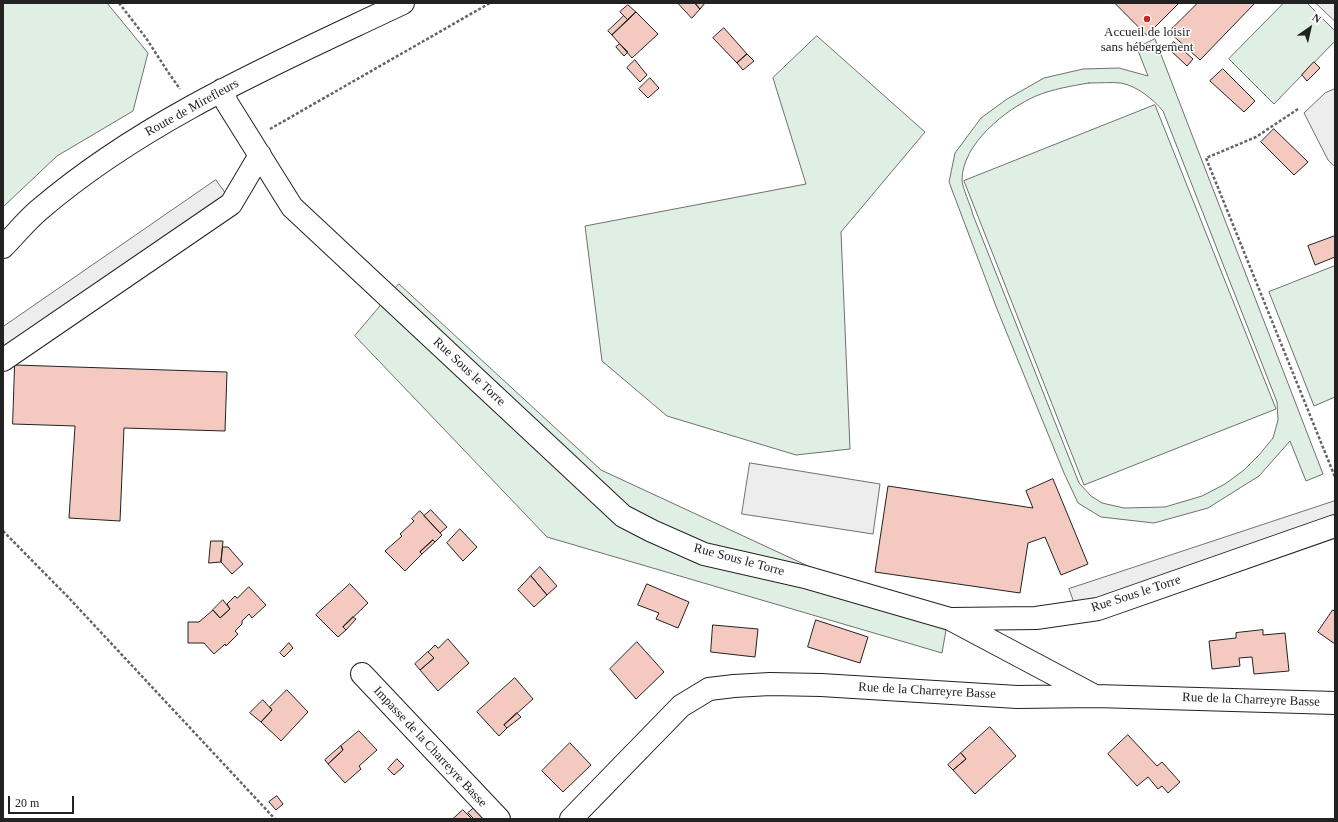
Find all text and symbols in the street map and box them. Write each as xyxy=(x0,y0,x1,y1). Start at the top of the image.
north arrow xyxy=(1290,8,1330,48)
text: N xyxy=(1310,11,1323,25)
marker: Accueil de loisir sans hébergement xyxy=(1142,14,1152,24)
place label: Accueil de loisir sans hébergement xyxy=(1101,25,1193,56)
street label: Route de Mirefleurs xyxy=(142,76,242,140)
street label: Rue Sous le Torre xyxy=(430,334,508,410)
street label: Rue Sous le Torre xyxy=(692,540,786,580)
street label: Rue Sous le Torre xyxy=(1089,572,1183,616)
street label: Rue de la Charreyre Basse xyxy=(858,680,996,702)
street label: Impasse de la Charreyre Basse xyxy=(370,683,490,811)
street label: Rue de la Charreyre Basse xyxy=(1182,690,1320,710)
scale bar xyxy=(10,788,76,814)
text: 20 m xyxy=(15,796,39,810)

